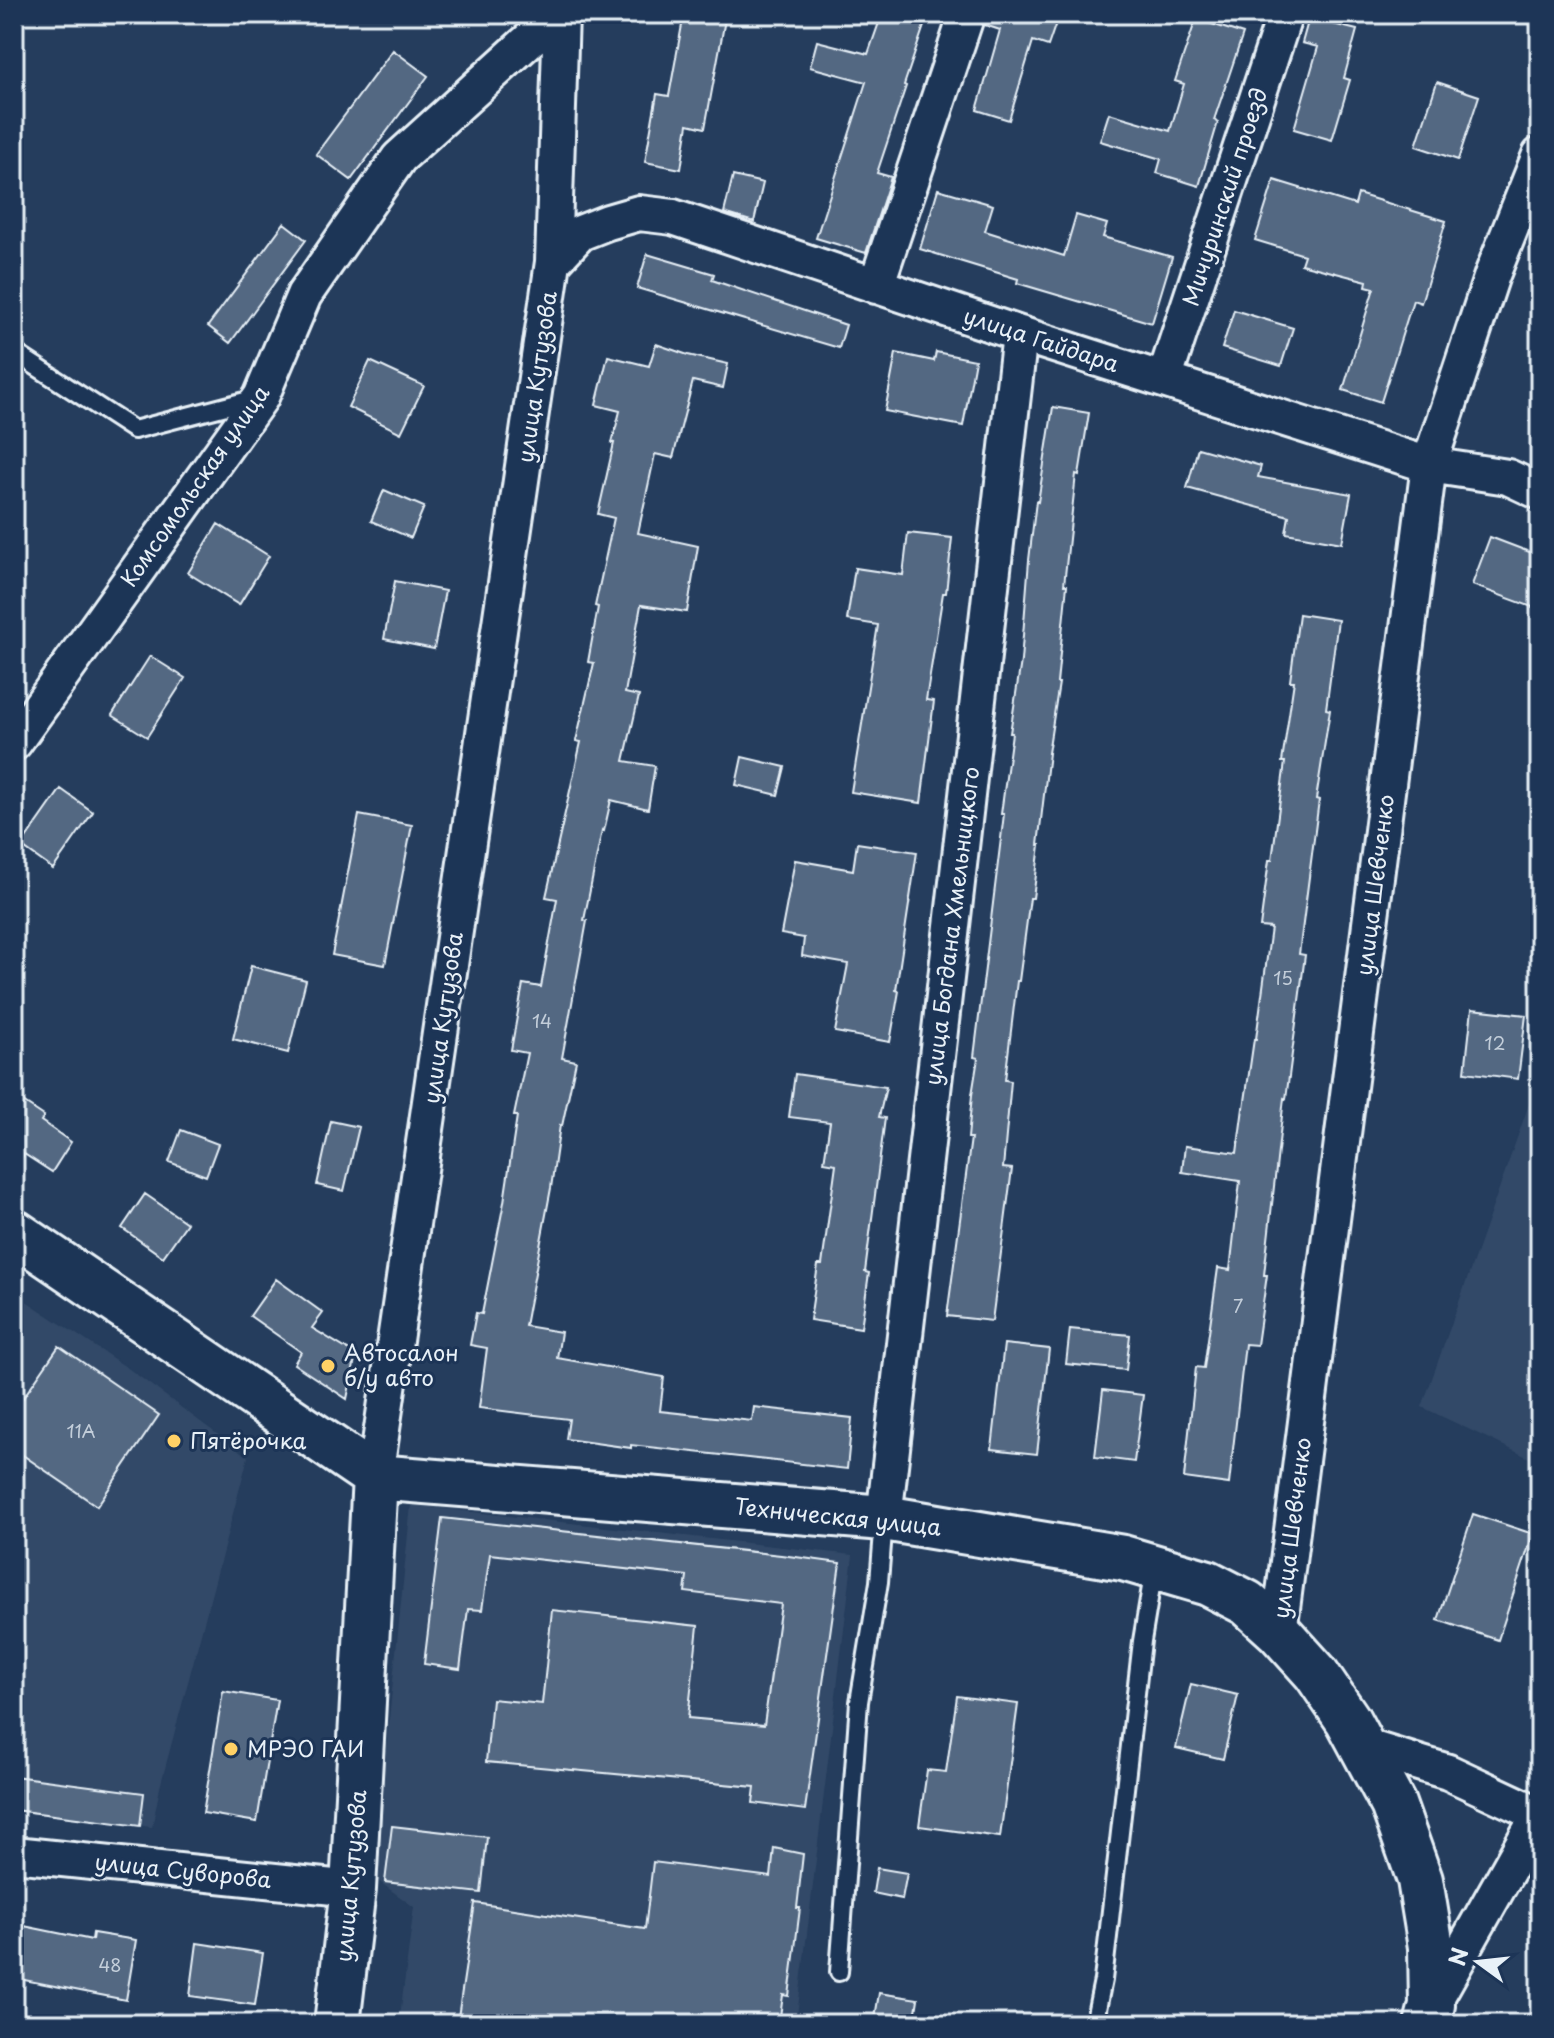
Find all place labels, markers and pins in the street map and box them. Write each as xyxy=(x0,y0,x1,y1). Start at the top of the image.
place label: Автосалон б/у авто xyxy=(344,1335,459,1393)
marker: Автосалон б/у авто xyxy=(319,1357,337,1375)
place label: Пятёрочка xyxy=(190,1423,307,1456)
marker: Пятёрочка xyxy=(165,1432,183,1450)
place label: МРЭО ГАИ xyxy=(247,1731,364,1764)
marker: МРЭО ГАИ xyxy=(222,1740,240,1758)

